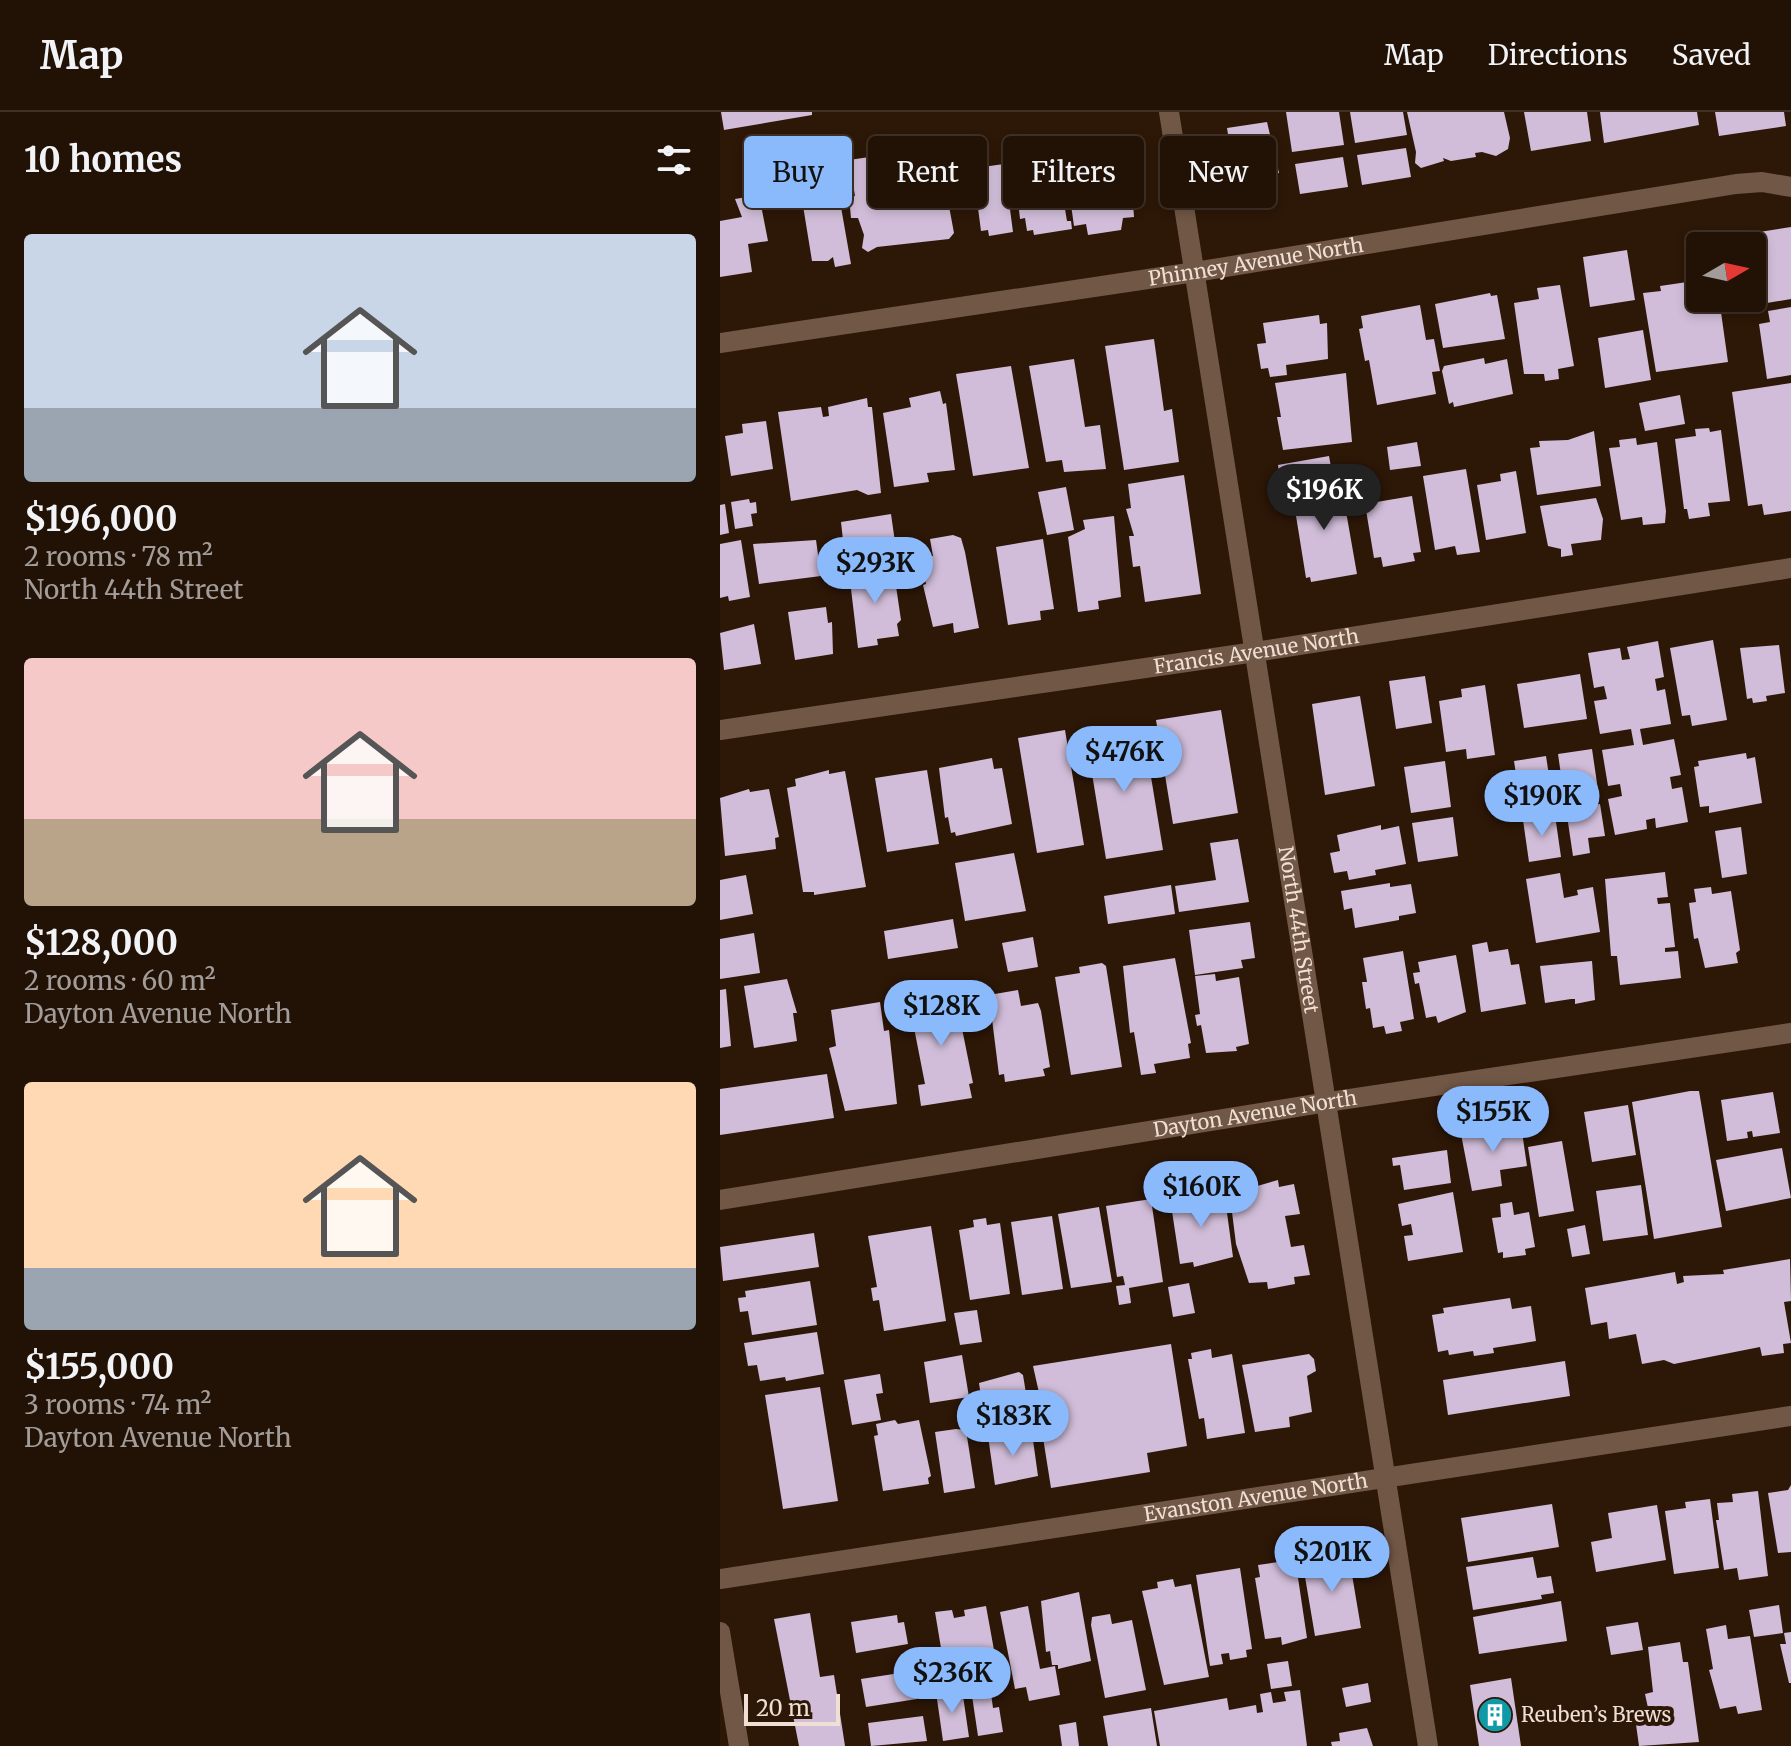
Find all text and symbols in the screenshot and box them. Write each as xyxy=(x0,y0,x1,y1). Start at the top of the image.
text: Map xyxy=(40,32,124,79)
text: Map xyxy=(1384,37,1444,73)
text: Directions xyxy=(1488,37,1628,73)
text: Saved xyxy=(1672,37,1751,73)
chip: Buy xyxy=(744,136,852,208)
chip: Rent xyxy=(868,136,987,208)
chip: Filters xyxy=(1003,136,1144,208)
chip: New xyxy=(1160,136,1276,208)
icon: filters xyxy=(652,138,696,182)
text: 10 homes xyxy=(24,139,182,181)
street label: Phinney Avenue North xyxy=(1147,232,1365,291)
north arrow xyxy=(1686,232,1766,312)
map controls xyxy=(1686,232,1766,312)
icon: home xyxy=(288,286,432,430)
pin: $196K xyxy=(1268,464,1380,532)
text: $196K xyxy=(1285,473,1363,506)
text: $196,000 xyxy=(24,498,177,540)
pin: $293K xyxy=(819,537,931,605)
text: 2 rooms · 78 m² xyxy=(24,540,213,573)
text: $293K xyxy=(835,546,915,579)
text: North 44th Street xyxy=(24,573,243,606)
street label: Francis Avenue North xyxy=(1152,623,1361,679)
icon: home xyxy=(288,710,432,854)
pin: $476K xyxy=(1068,726,1180,794)
text: $476K xyxy=(1084,735,1164,768)
pin: $190K xyxy=(1486,770,1598,838)
text: $190K xyxy=(1502,779,1582,812)
street label: North 44th Street xyxy=(1274,844,1325,1015)
text: $128,000 xyxy=(24,922,178,964)
text: 2 rooms · 60 m² xyxy=(24,964,216,997)
pin: $128K xyxy=(885,980,997,1048)
text: $128K xyxy=(902,989,980,1022)
text: Dayton Avenue North xyxy=(24,997,292,1030)
street label: Dayton Avenue North xyxy=(1151,1085,1359,1142)
pin: $155K xyxy=(1437,1086,1549,1154)
text: $155K xyxy=(1455,1095,1531,1128)
icon: home xyxy=(288,1134,432,1278)
pin: $160K xyxy=(1145,1161,1257,1229)
text: $160K xyxy=(1161,1170,1241,1203)
text: $155,000 xyxy=(24,1346,174,1388)
text: 3 rooms · 74 m² xyxy=(24,1388,211,1421)
pin: $183K xyxy=(957,1390,1069,1458)
text: $183K xyxy=(975,1399,1051,1432)
text: Dayton Avenue North xyxy=(24,1421,292,1454)
street label: Evanston Avenue North xyxy=(1142,1468,1369,1526)
pin: $201K xyxy=(1276,1526,1388,1594)
text: $201K xyxy=(1292,1535,1372,1568)
pin: $236K xyxy=(896,1647,1008,1715)
text: $236K xyxy=(912,1656,992,1689)
scale bar xyxy=(744,1690,840,1726)
text: 20 m xyxy=(756,1694,810,1722)
building icon: Reuben’s Brews xyxy=(1476,1696,1514,1734)
place label: Reuben’s Brews xyxy=(1521,1702,1671,1727)

